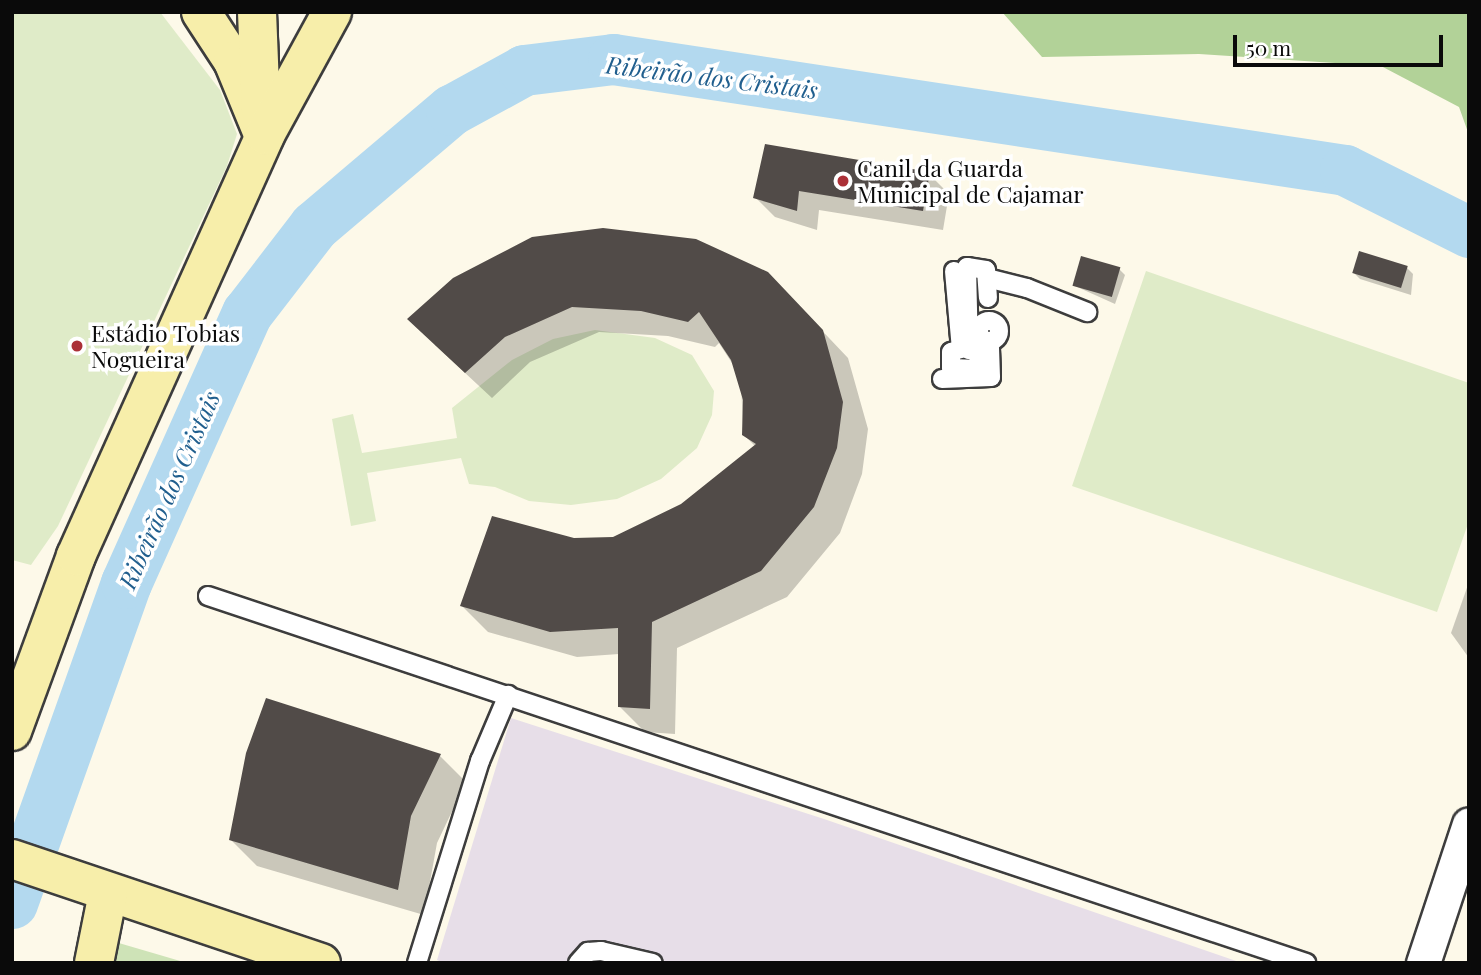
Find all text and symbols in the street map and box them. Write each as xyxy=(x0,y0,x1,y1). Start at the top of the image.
scale bar xyxy=(1236,21,1446,65)
text: 50 m xyxy=(1246,33,1291,61)
water label: Ribeirão dos Cristais xyxy=(604,50,820,104)
place label: Canil da Guarda Municipal de Cajamar xyxy=(857,154,1083,208)
marker: Canil da Guarda Municipal de Cajamar xyxy=(835,173,851,189)
place label: Estádio Tobias Nogueira xyxy=(91,319,241,373)
marker: Estádio Tobias Nogueira xyxy=(69,338,85,354)
water label: Ribeirão dos Cristais xyxy=(112,387,226,593)

